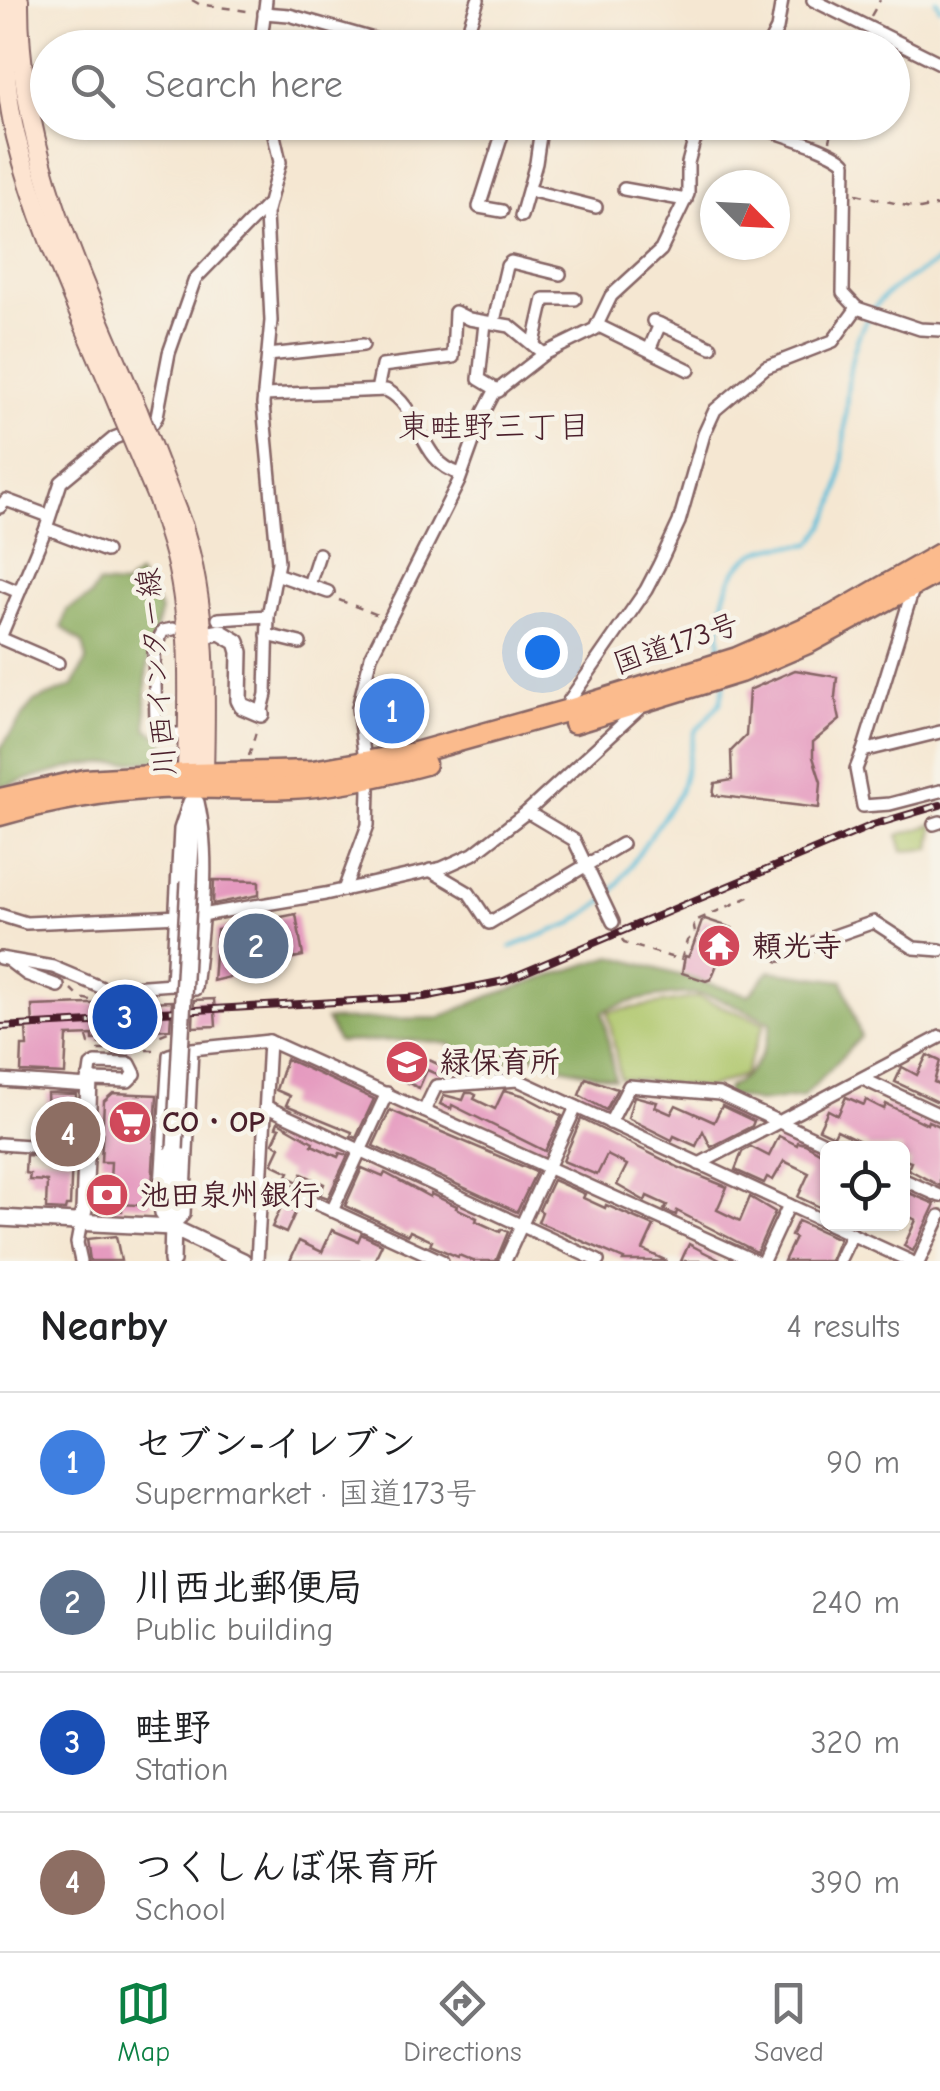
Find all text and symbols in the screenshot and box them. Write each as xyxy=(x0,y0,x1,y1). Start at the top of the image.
search box xyxy=(30,30,910,140)
icon: search xyxy=(65,58,120,113)
text: Search here xyxy=(145,63,343,107)
north arrow xyxy=(700,170,790,260)
district label: 東畦野三丁目 xyxy=(398,408,590,445)
street label: 川西インター線 xyxy=(130,566,184,778)
street label: 国道173号 xyxy=(608,606,744,682)
your location xyxy=(517,627,568,678)
pin: 1 xyxy=(360,674,424,748)
pin: 2 xyxy=(224,908,288,984)
temple icon: 頼光寺 xyxy=(696,923,742,969)
place label: 頼光寺 xyxy=(752,929,842,964)
pin: 3 xyxy=(92,980,158,1054)
school or university icon: 緑保育所 xyxy=(384,1039,430,1085)
place label: 緑保育所 xyxy=(440,1045,560,1080)
pin: 4 xyxy=(36,1096,100,1172)
supermarket icon: CO・OP xyxy=(107,1099,153,1145)
place label: CO・OP xyxy=(162,1105,265,1140)
map controls xyxy=(820,1141,910,1231)
button: locate xyxy=(820,1141,910,1231)
bank icon: 池田泉州銀行 xyxy=(84,1172,130,1218)
place label: 池田泉州銀行 xyxy=(140,1178,320,1213)
text: Nearby xyxy=(40,1302,167,1351)
text: 4 results xyxy=(787,1308,900,1345)
text: セブン-イレブン xyxy=(135,1422,417,1466)
text: 1 xyxy=(66,1444,79,1481)
text: 90 m xyxy=(826,1444,900,1481)
text: Supermarket · 国道173号 xyxy=(135,1475,477,1512)
text: 川西北郵便局 xyxy=(135,1566,363,1610)
text: 2 xyxy=(65,1584,80,1621)
text: 240 m xyxy=(811,1584,900,1621)
text: Public building xyxy=(135,1611,333,1648)
text: 畦野 xyxy=(135,1706,211,1750)
text: 3 xyxy=(65,1724,80,1761)
text: 320 m xyxy=(810,1724,900,1761)
text: Station xyxy=(135,1751,228,1788)
text: つくしんぼ保育所 xyxy=(135,1846,439,1890)
text: 4 xyxy=(65,1864,80,1901)
text: 390 m xyxy=(810,1864,900,1901)
text: School xyxy=(135,1891,226,1928)
tab: Map xyxy=(116,1976,171,2068)
tab: Directions xyxy=(403,1976,522,2068)
tab: Saved xyxy=(754,1976,824,2068)

